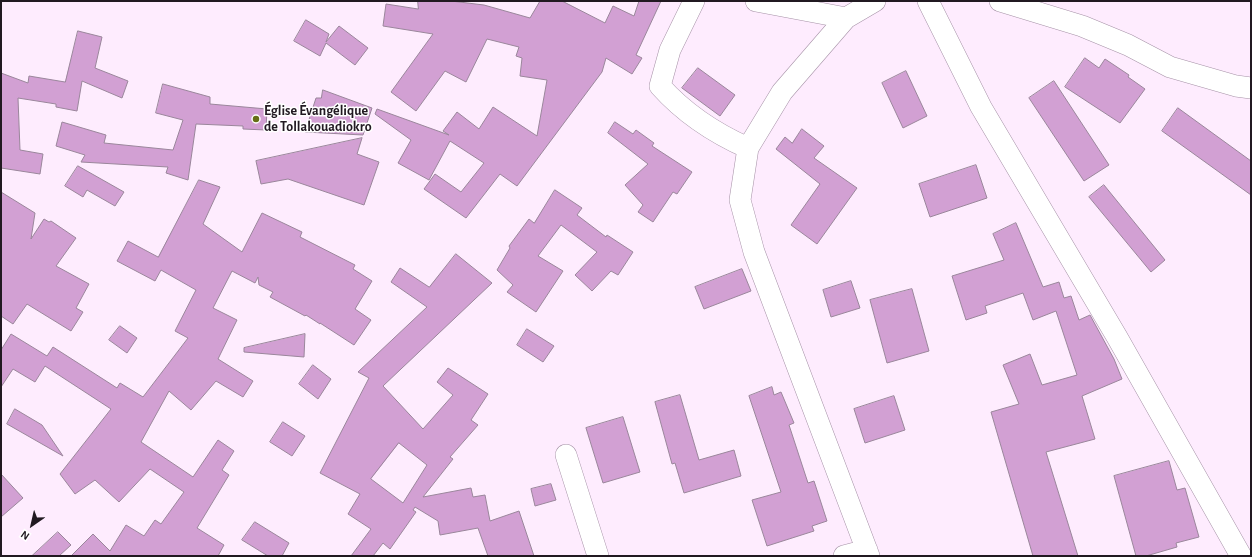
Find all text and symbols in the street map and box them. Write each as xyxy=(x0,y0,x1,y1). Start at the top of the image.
place label: Église Évangélique de Tollakouadiokro xyxy=(264,103,372,136)
marker: Église Évangélique de Tollakouadiokro xyxy=(251,114,261,124)
north arrow xyxy=(12,505,52,545)
text: N xyxy=(19,529,31,542)

